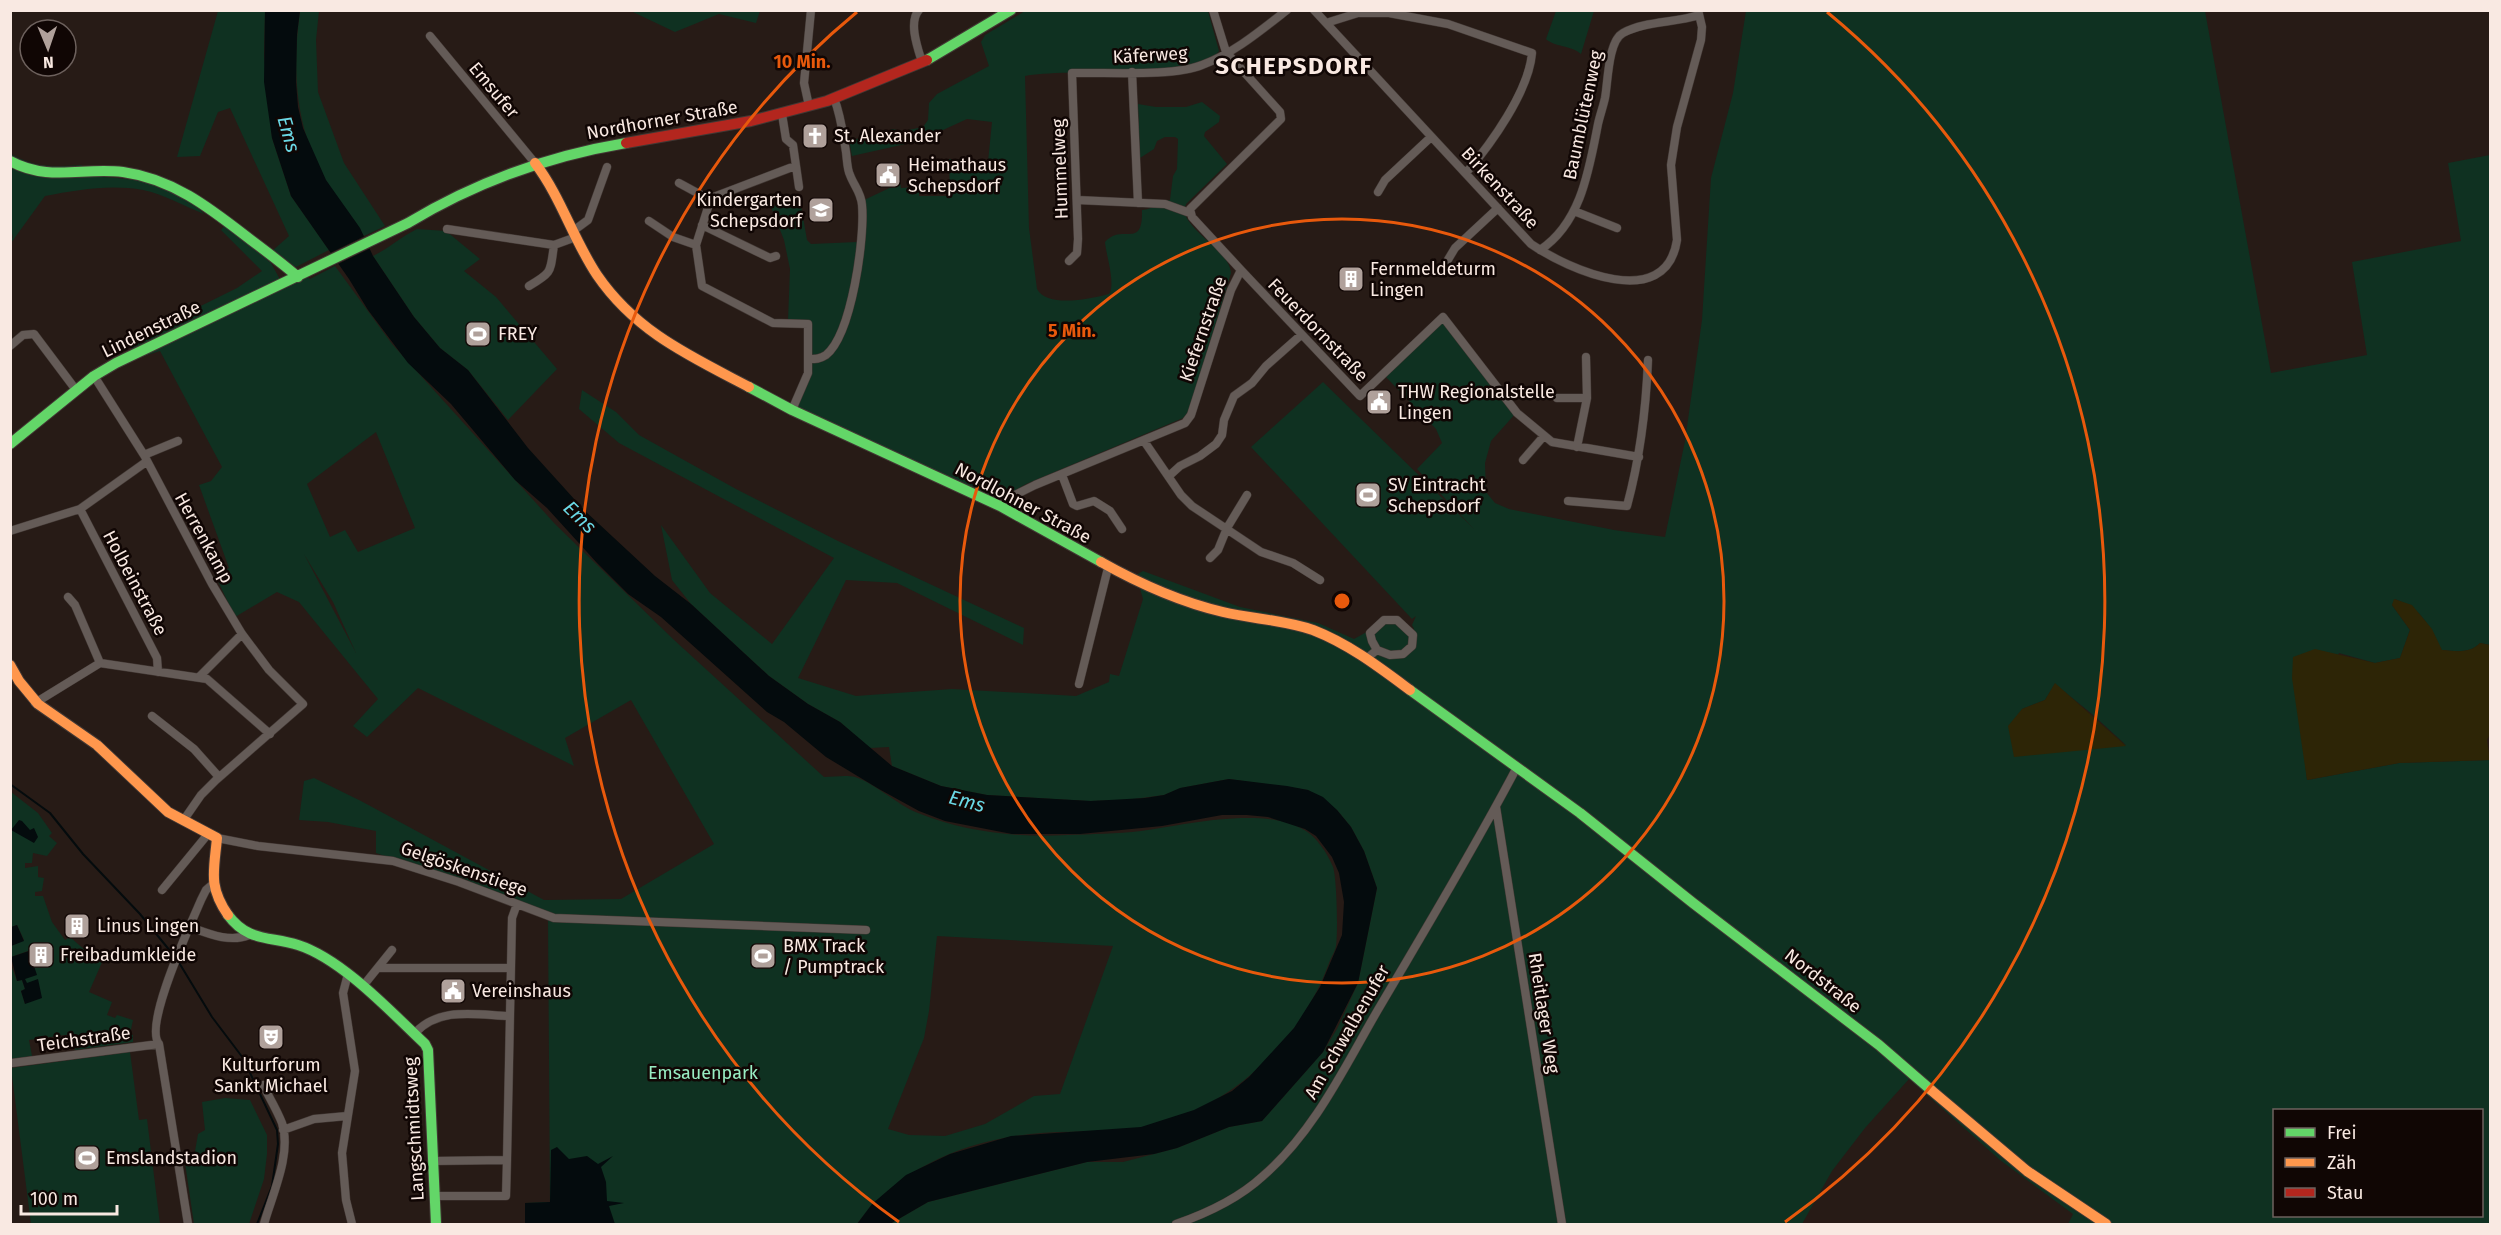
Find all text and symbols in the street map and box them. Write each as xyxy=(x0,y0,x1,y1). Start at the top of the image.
north arrow xyxy=(18,18,78,78)
street label: Käferweg xyxy=(1112,42,1189,68)
street label: Baumblütenweg xyxy=(1559,48,1608,182)
text: 10 Min. xyxy=(773,51,831,73)
district label: SCHEPSDORF xyxy=(1215,52,1373,80)
text: N xyxy=(43,53,54,72)
street label: Emsufer xyxy=(464,58,524,123)
street label: Nordhorner Straße xyxy=(585,96,739,144)
water label: Ems xyxy=(272,113,306,155)
street label: Hummelweg xyxy=(1047,118,1073,220)
church icon: St. Alexander xyxy=(800,121,830,151)
place label: St. Alexander xyxy=(834,125,941,147)
street label: Birkenstraße xyxy=(1457,143,1543,233)
place label: Heimathaus Schepsdorf xyxy=(908,154,1006,197)
public building icon: Heimathaus Schepsdorf xyxy=(873,160,903,190)
place label: Kindergarten Schepsdorf xyxy=(696,189,804,232)
school or university icon: Kindergarten Schepsdorf xyxy=(806,195,836,225)
place label: Fernmeldeturm Lingen xyxy=(1370,258,1496,301)
building icon: Fernmeldeturm Lingen xyxy=(1336,264,1366,294)
street label: Kiefernstraße xyxy=(1175,273,1231,385)
street label: Feuerdornstraße xyxy=(1263,274,1373,386)
street label: Lindenstraße xyxy=(98,296,204,362)
sports icon: FREY xyxy=(463,319,493,349)
text: 5 Min. xyxy=(1048,320,1096,342)
place label: FREY xyxy=(498,323,537,345)
place label: THW Regionalstelle Lingen xyxy=(1398,381,1555,424)
public building icon: THW Regionalstelle Lingen xyxy=(1364,387,1394,417)
street label: Nordlohner Straße xyxy=(951,458,1095,548)
place label: SV Eintracht Schepsdorf xyxy=(1388,474,1486,517)
sports icon: SV Eintracht Schepsdorf xyxy=(1353,480,1383,510)
street label: Herrenkamp xyxy=(170,489,238,587)
water label: Ems xyxy=(559,496,601,538)
street label: Holbeinstraße xyxy=(98,527,172,639)
centre of rings xyxy=(1332,591,1352,611)
water label: Ems xyxy=(946,785,988,817)
street label: Gelgöskenstiege xyxy=(398,837,530,901)
building icon: Linus Lingen xyxy=(62,911,92,941)
place label: Linus Lingen xyxy=(97,915,199,937)
place label: BMX Track / Pumptrack xyxy=(783,935,885,978)
building icon: Freibadumkleide xyxy=(26,940,56,970)
sports icon: BMX Track / Pumptrack xyxy=(748,941,778,971)
place label: Freibadumkleide xyxy=(60,944,196,966)
street label: Nordstraße xyxy=(1780,944,1866,1018)
street label: Rheitlager Weg xyxy=(1524,951,1564,1076)
street label: Am Schwalbenufer xyxy=(1300,961,1394,1103)
public building icon: Vereinshaus xyxy=(438,976,468,1006)
place label: Vereinshaus xyxy=(472,980,571,1002)
street label: Teichstraße xyxy=(36,1022,132,1056)
theatre icon: Kulturforum Sankt Michael xyxy=(256,1022,286,1052)
place label: Kulturforum Sankt Michael xyxy=(214,1054,328,1097)
street label: Langschmidtsweg xyxy=(399,1056,429,1202)
park label: Emsauenpark xyxy=(648,1062,759,1084)
legend xyxy=(2273,1109,2483,1217)
text: Frei xyxy=(2327,1122,2357,1144)
sports icon: Emslandstadion xyxy=(72,1143,102,1173)
place label: Emslandstadion xyxy=(106,1147,237,1169)
text: Zäh xyxy=(2327,1152,2356,1174)
scale bar xyxy=(21,1178,117,1216)
text: Stau xyxy=(2327,1182,2363,1204)
text: 100 m xyxy=(30,1188,78,1210)

